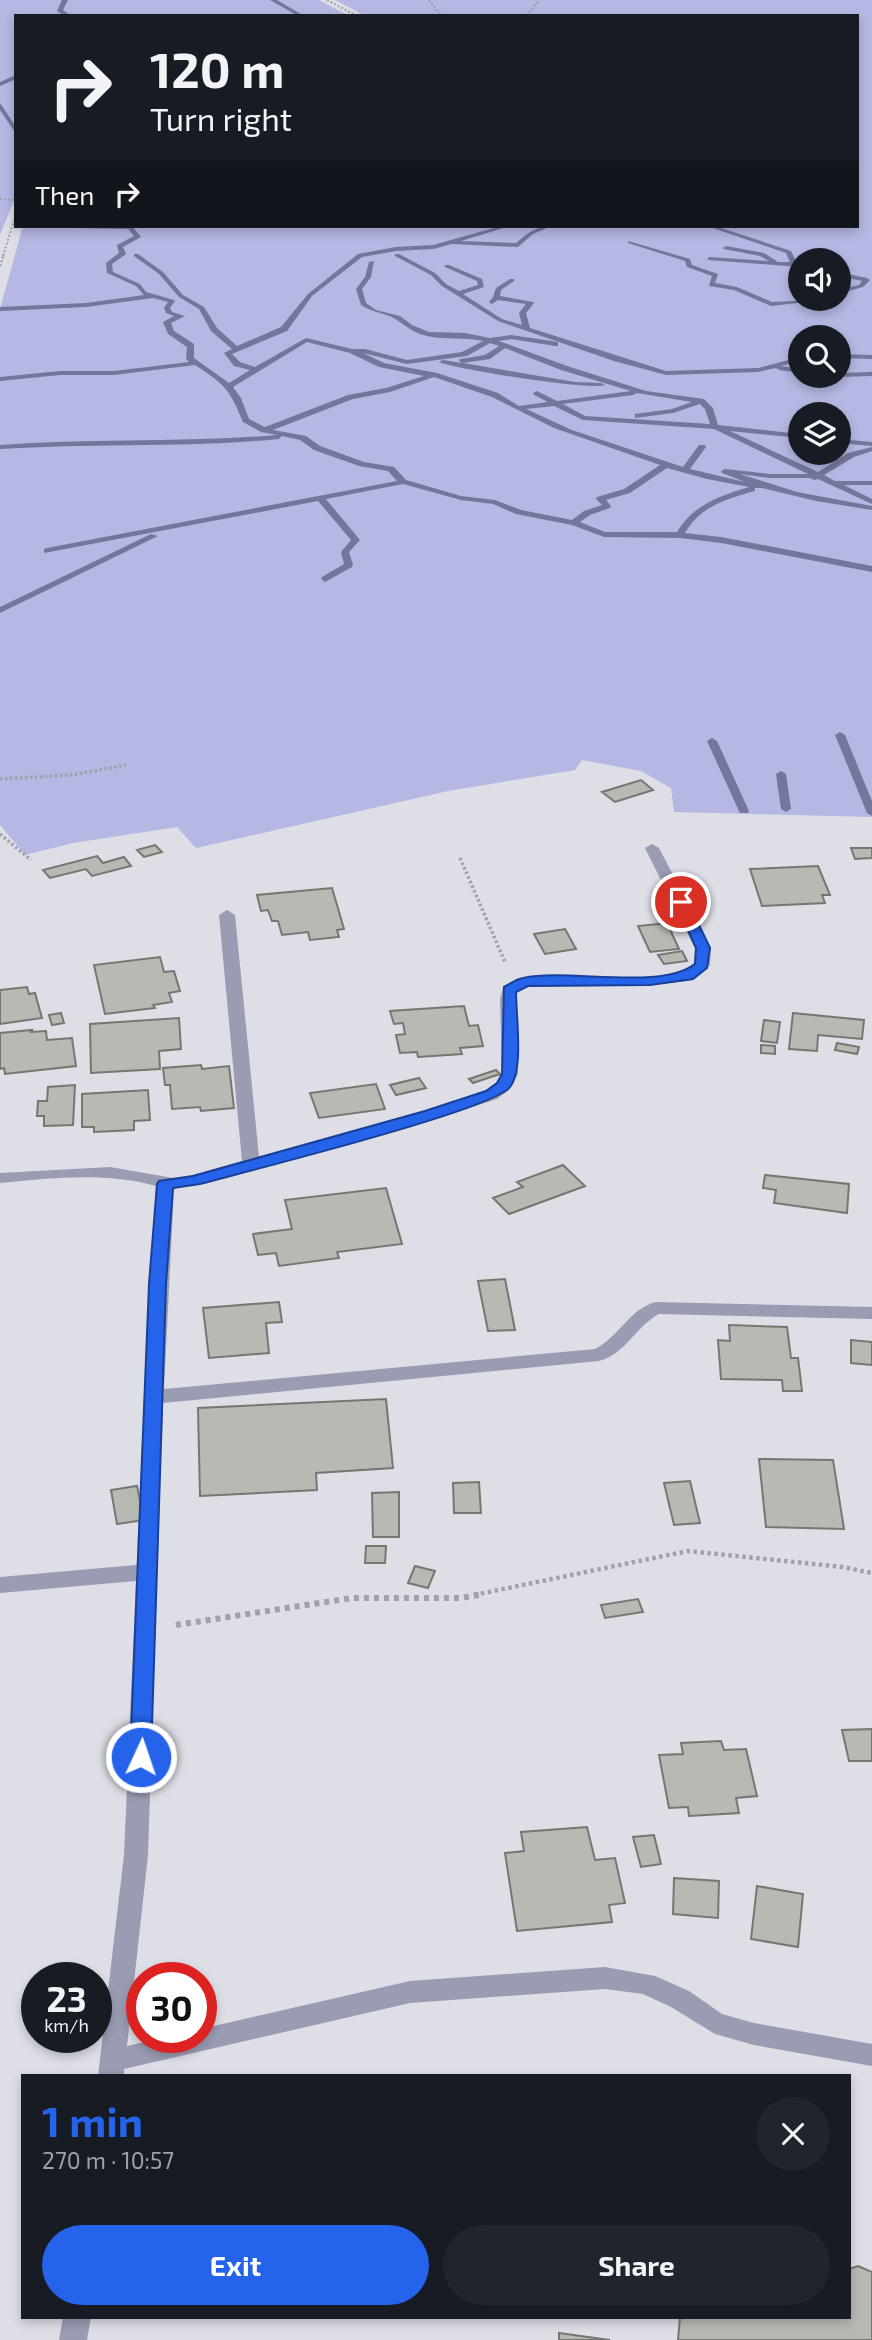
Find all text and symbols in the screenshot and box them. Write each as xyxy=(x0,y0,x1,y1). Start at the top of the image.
text: 120 m xyxy=(150,39,284,98)
icon: right xyxy=(35,42,126,133)
text: Turn right xyxy=(150,99,292,137)
icon: right xyxy=(108,175,146,213)
text: Then xyxy=(35,179,94,210)
map controls xyxy=(788,248,851,465)
button: sound xyxy=(788,248,851,311)
button: search xyxy=(788,325,851,388)
button: layers xyxy=(788,402,851,465)
pin xyxy=(651,872,711,932)
icon: arrive xyxy=(662,883,700,921)
position arrow xyxy=(104,1720,178,1794)
speed limit sign: 30 xyxy=(126,1962,217,2053)
text: 23 xyxy=(46,1977,87,2019)
text: km/h xyxy=(44,2014,89,2036)
text: 1 min xyxy=(42,2095,143,2145)
button: close xyxy=(756,2097,830,2171)
text: 270 m · 10:57 xyxy=(42,2146,174,2174)
button: Exit xyxy=(42,2225,429,2305)
button: Share xyxy=(443,2225,830,2305)

